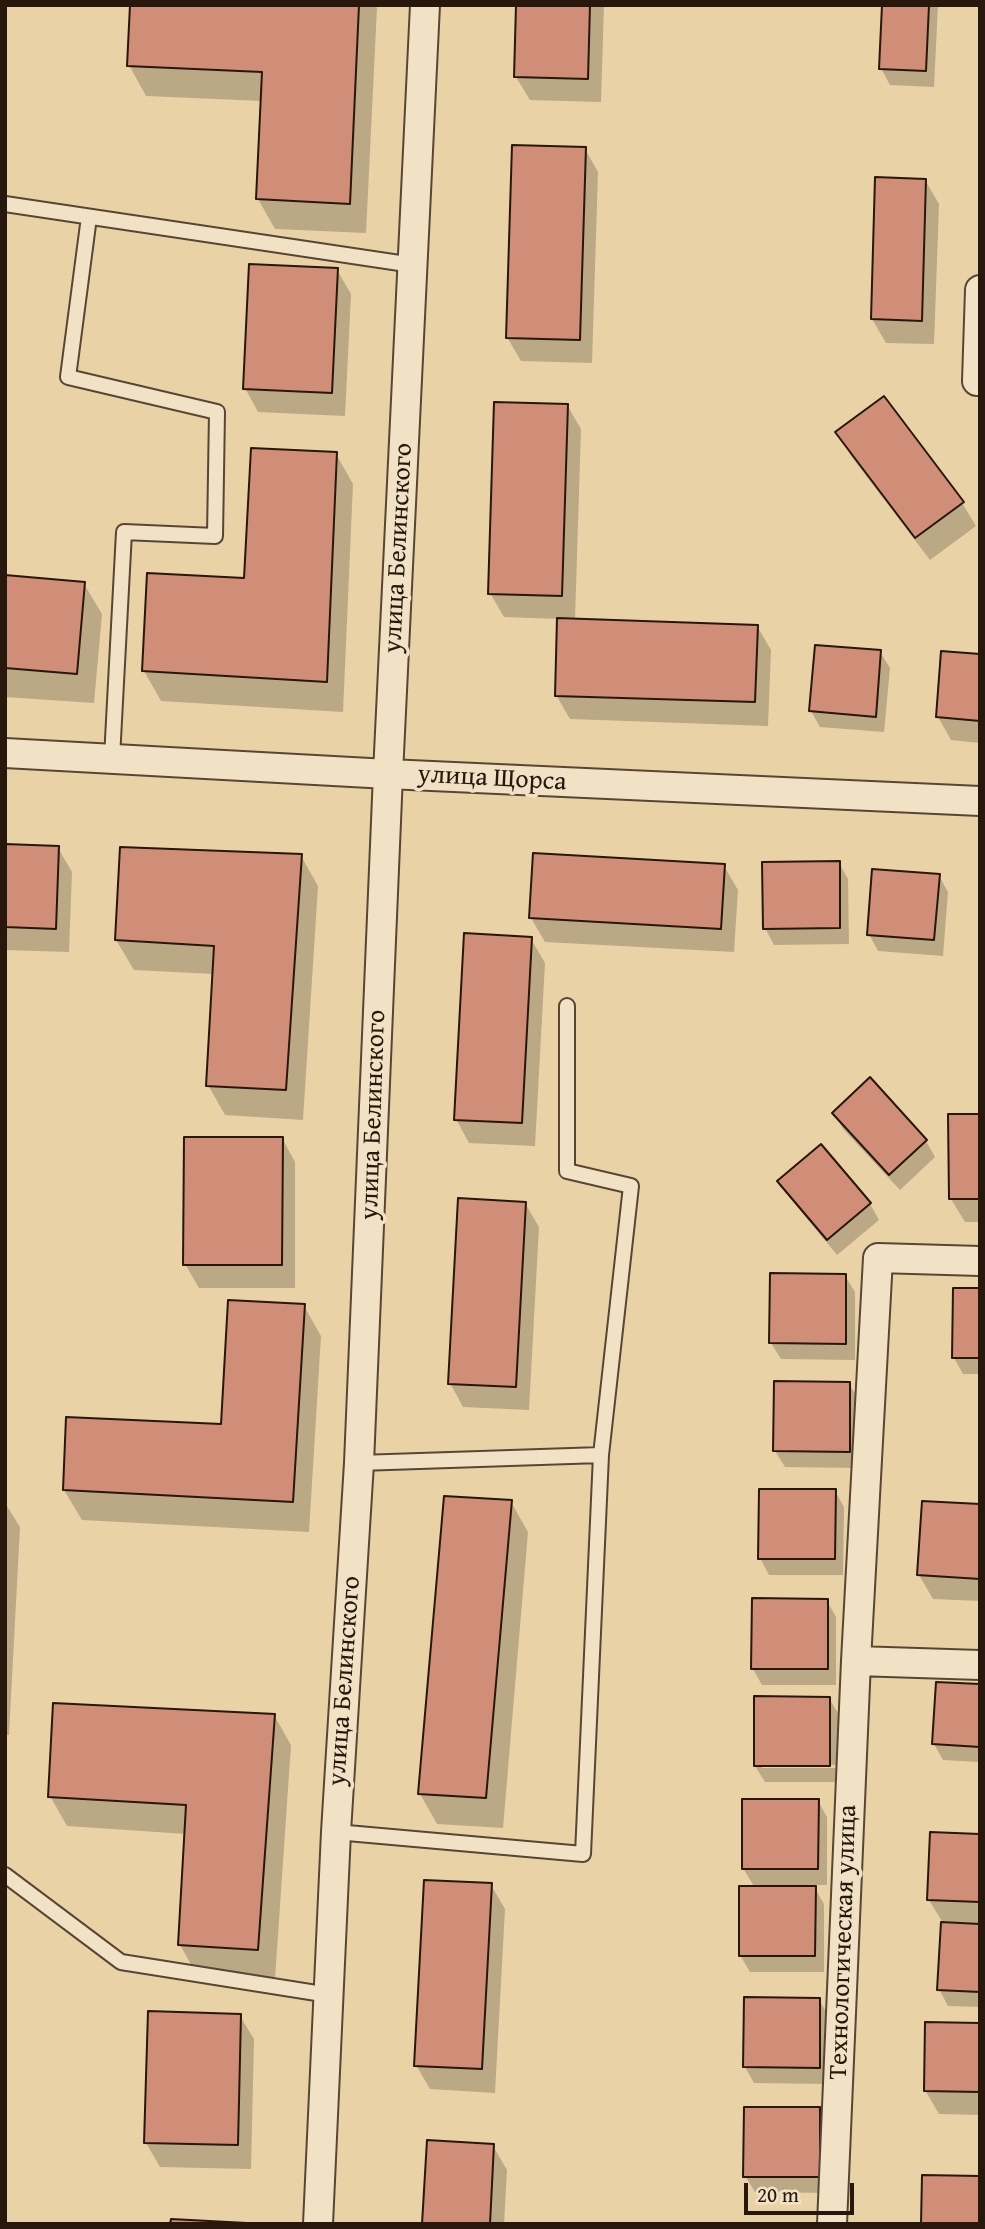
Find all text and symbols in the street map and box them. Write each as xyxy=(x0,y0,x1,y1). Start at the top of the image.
street label: улица Белинского xyxy=(378,442,420,654)
street label: улица Щорса xyxy=(417,760,567,798)
street label: улица Белинского xyxy=(355,1009,393,1221)
street label: улица Белинского xyxy=(322,1575,368,1787)
street label: Технологическая улица xyxy=(824,1804,864,2080)
scale bar xyxy=(747,2170,857,2214)
text: 20 m xyxy=(757,2179,799,2210)

